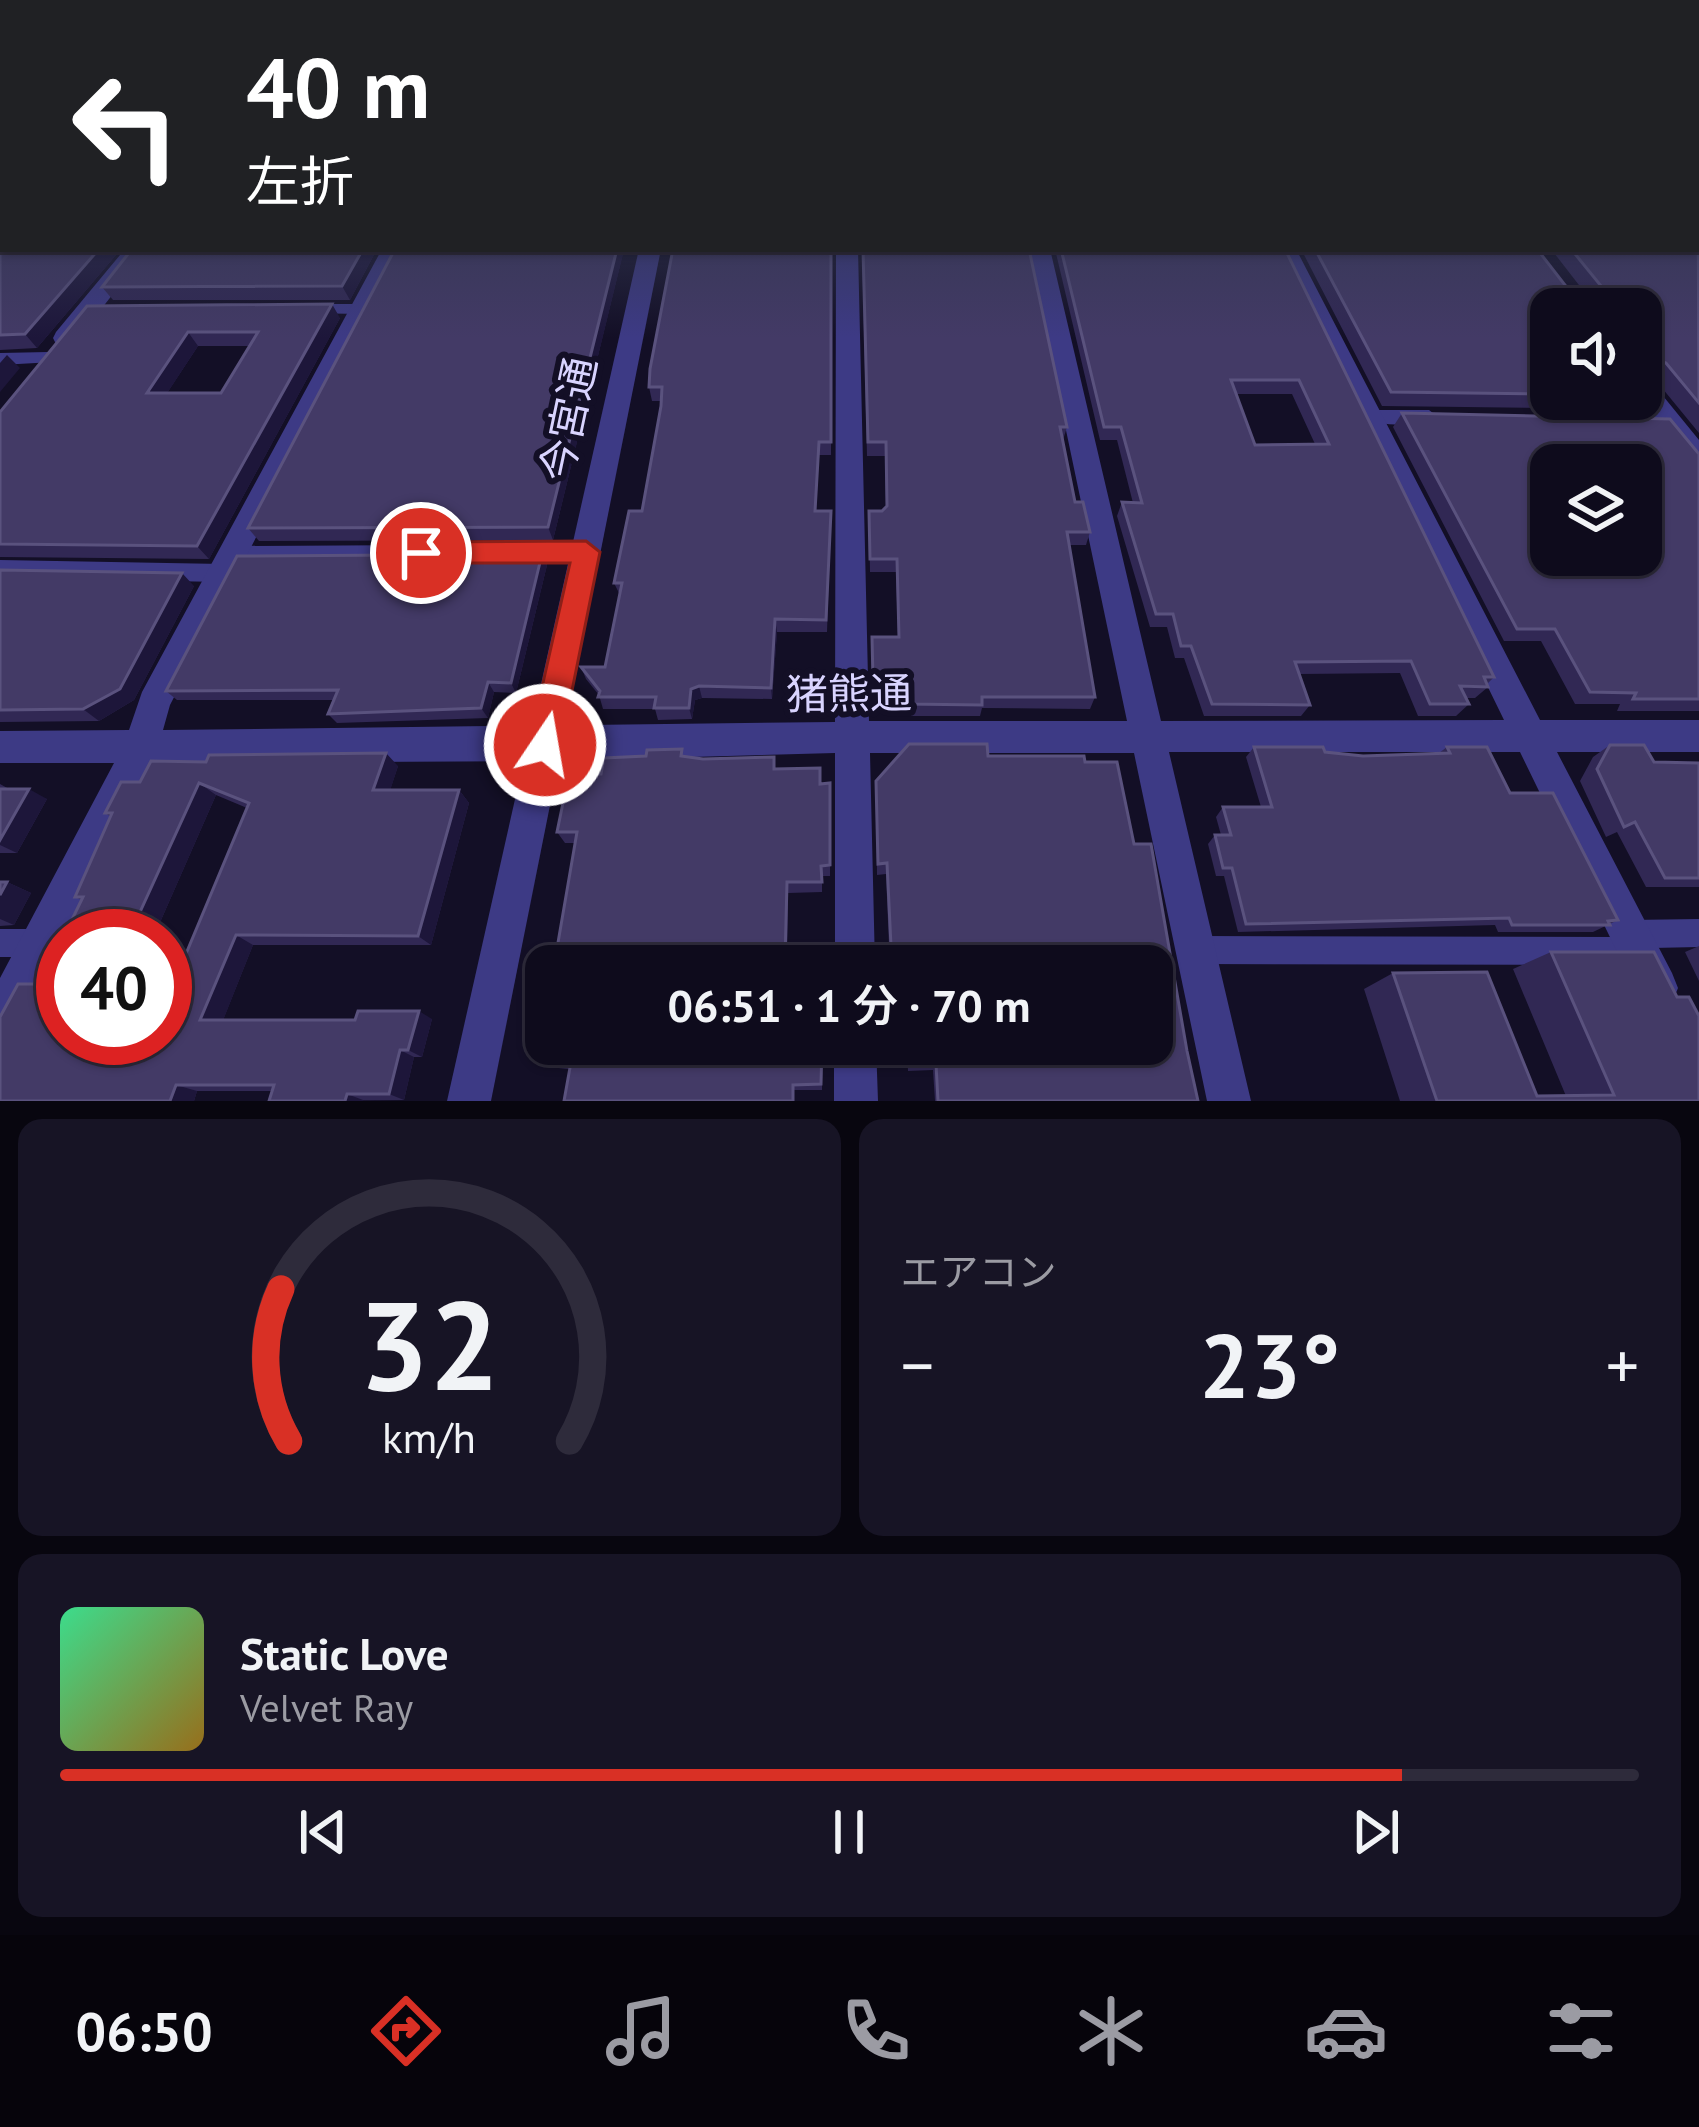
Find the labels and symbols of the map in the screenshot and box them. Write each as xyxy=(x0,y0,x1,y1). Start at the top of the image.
street label: 今宮通 xyxy=(528,352,608,486)
pin xyxy=(370,502,472,604)
street label: 猪熊通 xyxy=(786,664,912,722)
position arrow xyxy=(482,682,608,808)
speed limit sign: 40 xyxy=(36,909,192,1065)

